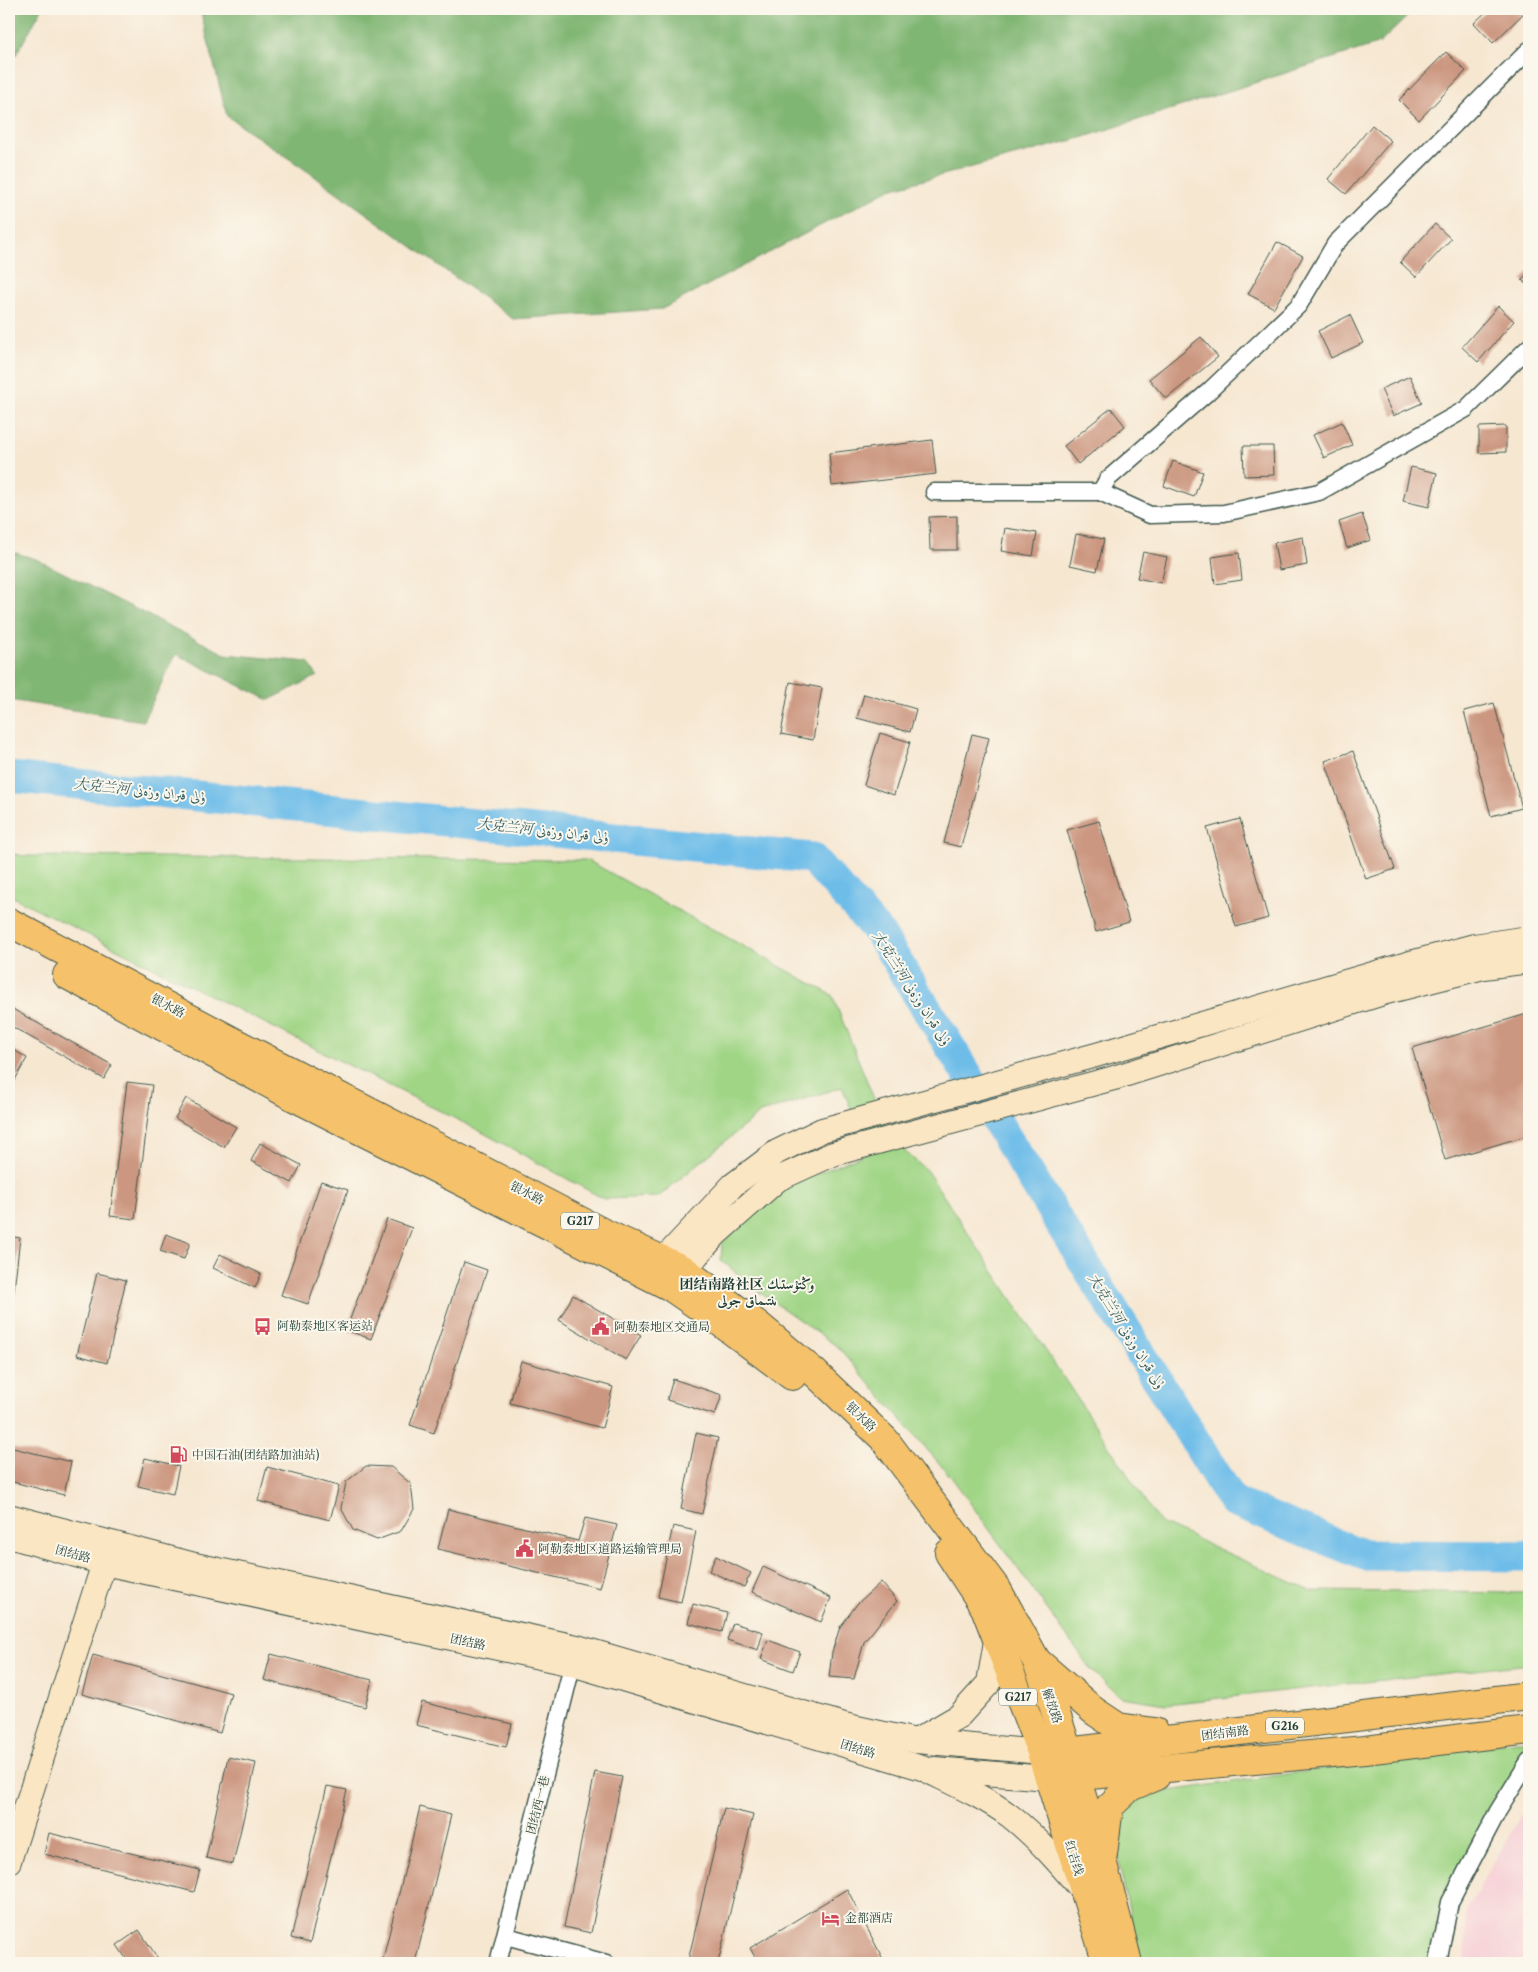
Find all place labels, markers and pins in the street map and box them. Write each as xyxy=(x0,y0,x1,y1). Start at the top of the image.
bus stop icon: 阿勒泰地区客运站 xyxy=(253,1316,273,1336)
public building icon: 阿勒泰地区交通局 xyxy=(590,1317,610,1337)
place label: 阿勒泰地区客运站 xyxy=(277,1318,373,1333)
place label: 阿勒泰地区交通局 xyxy=(614,1319,710,1334)
fuel station icon: 中国石油(团结路加油站) xyxy=(168,1445,188,1465)
place label: 中国石油(团结路加油站) xyxy=(192,1447,320,1462)
public building icon: 阿勒泰地区道路运输管理局 xyxy=(514,1539,534,1559)
place label: 阿勒泰地区道路运输管理局 xyxy=(538,1541,682,1556)
hotel icon: 金都酒店 xyxy=(821,1908,841,1928)
place label: 金都酒店 xyxy=(845,1910,893,1925)

